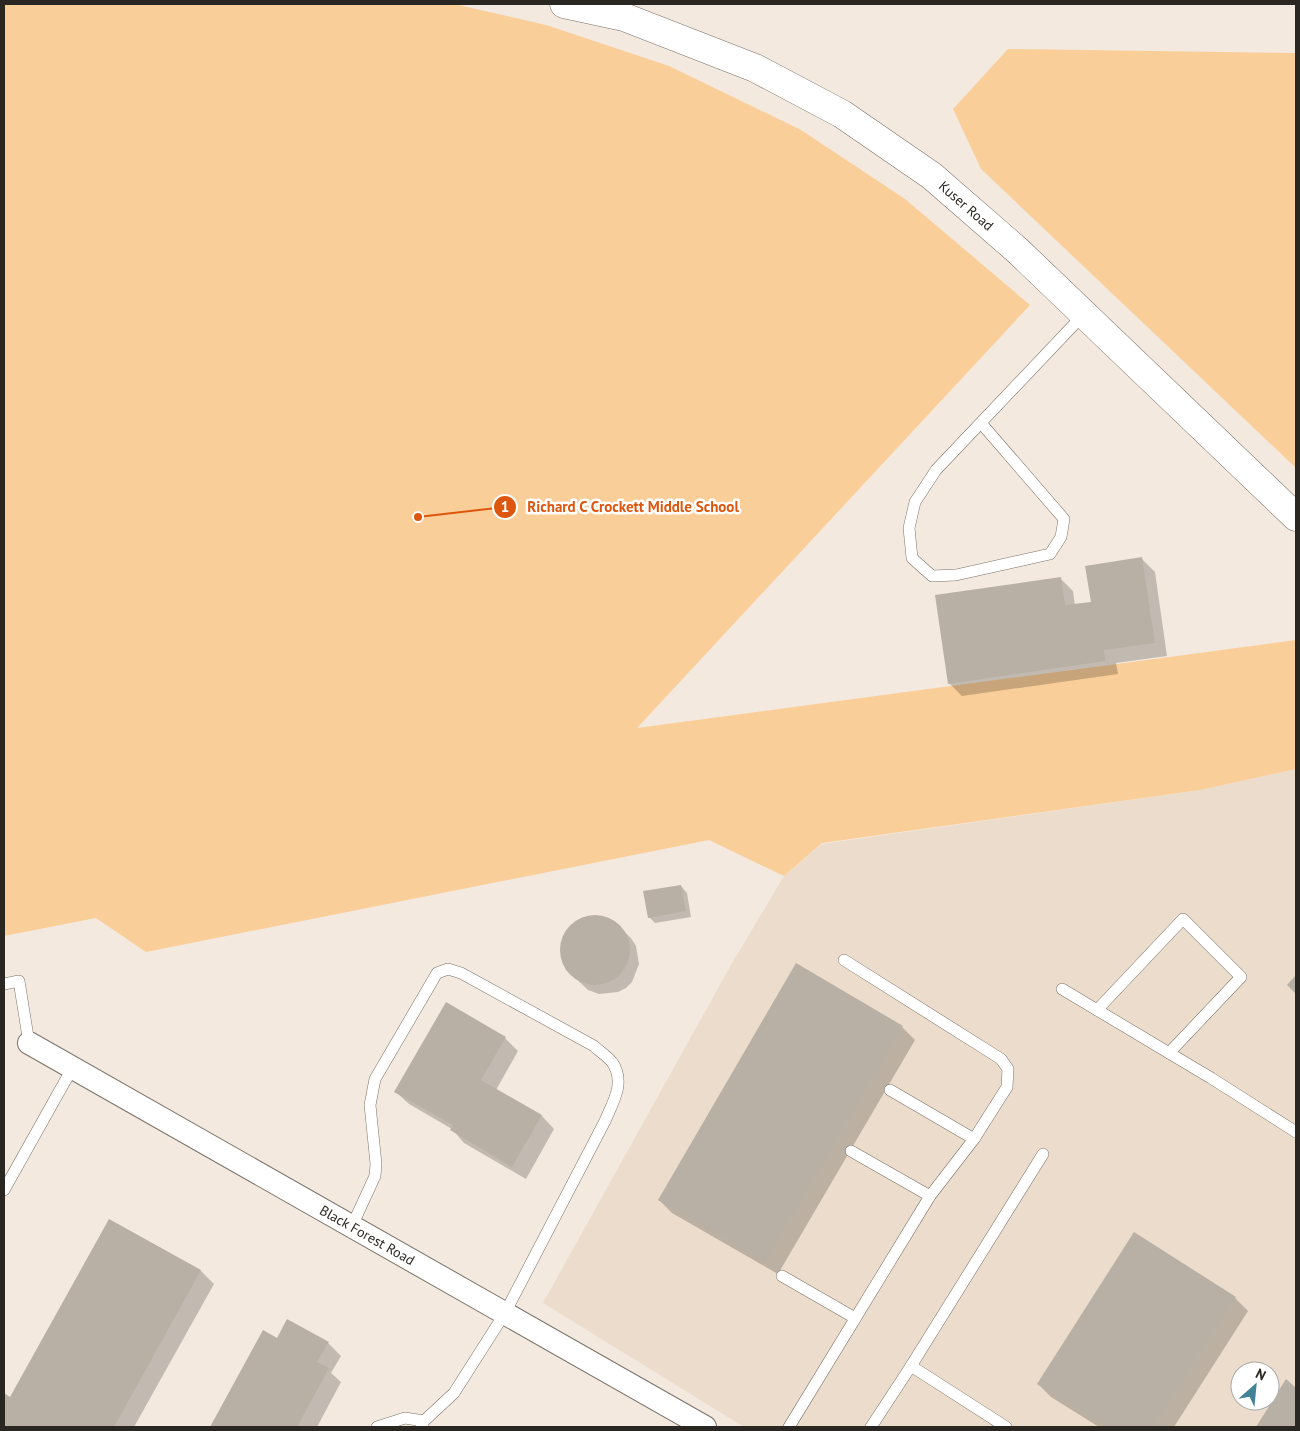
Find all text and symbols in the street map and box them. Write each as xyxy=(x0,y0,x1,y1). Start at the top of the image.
street label: Kuser Road xyxy=(935,177,997,235)
callout: Richard C Crockett Middle School xyxy=(492,492,750,522)
text: 1 xyxy=(501,497,509,516)
text: Richard C Crockett Middle School xyxy=(527,497,739,516)
street label: Black Forest Road xyxy=(317,1201,418,1269)
north arrow xyxy=(1230,1361,1280,1411)
text: N xyxy=(1253,1364,1269,1385)

